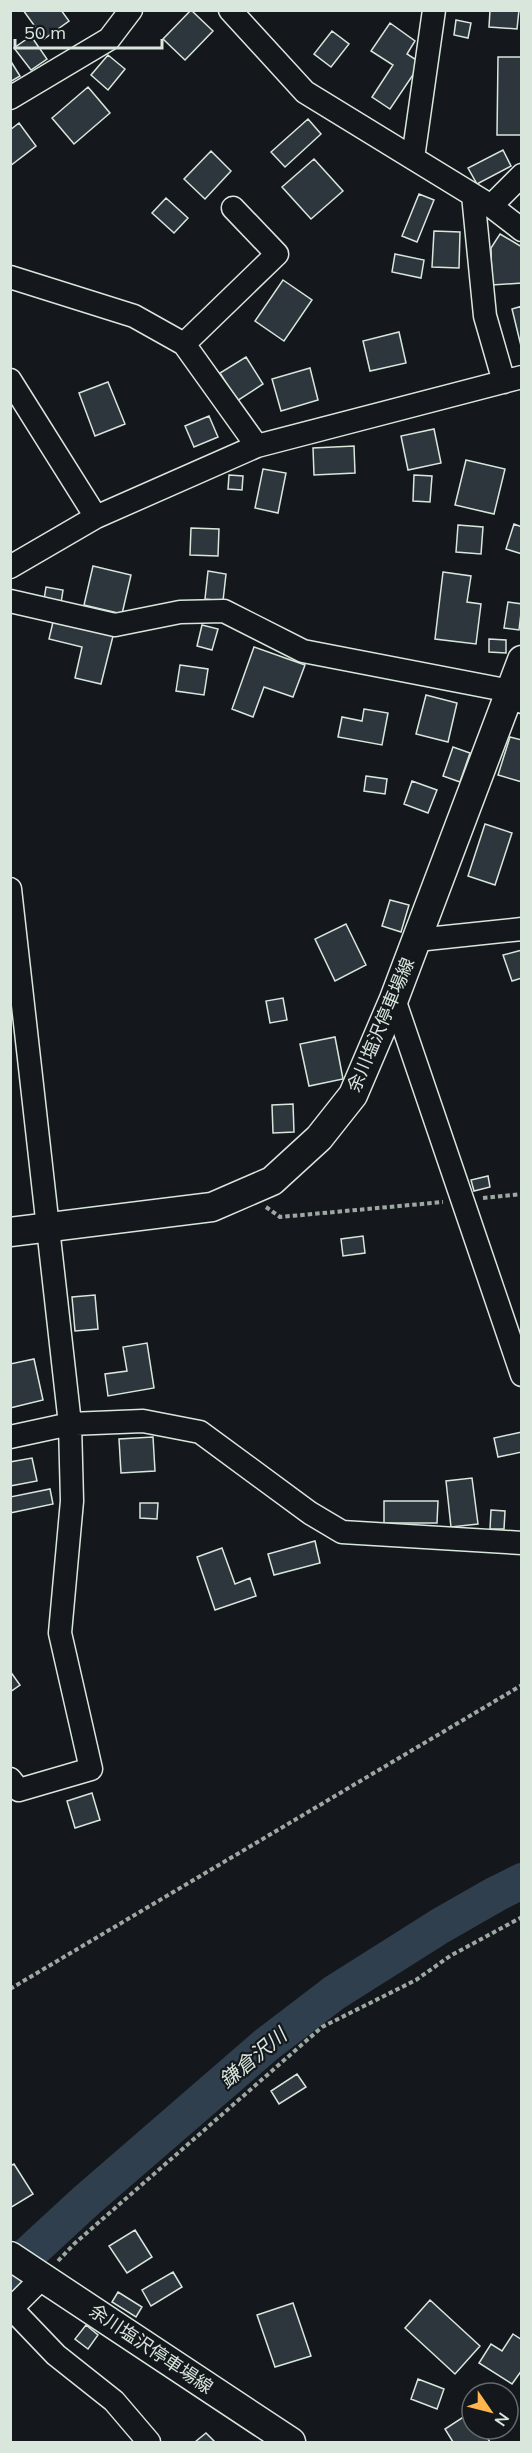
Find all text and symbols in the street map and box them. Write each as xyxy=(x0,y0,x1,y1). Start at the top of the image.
scale bar xyxy=(15,12,162,50)
text: 50 m xyxy=(24,21,66,44)
street label: 余川塩沢停車場線 xyxy=(342,954,419,1096)
water label: 鎌倉沢川 xyxy=(214,2021,293,2093)
street label: 余川塩沢停車場線 xyxy=(85,2299,217,2398)
north arrow xyxy=(460,2381,520,2441)
text: N xyxy=(491,2409,514,2430)

